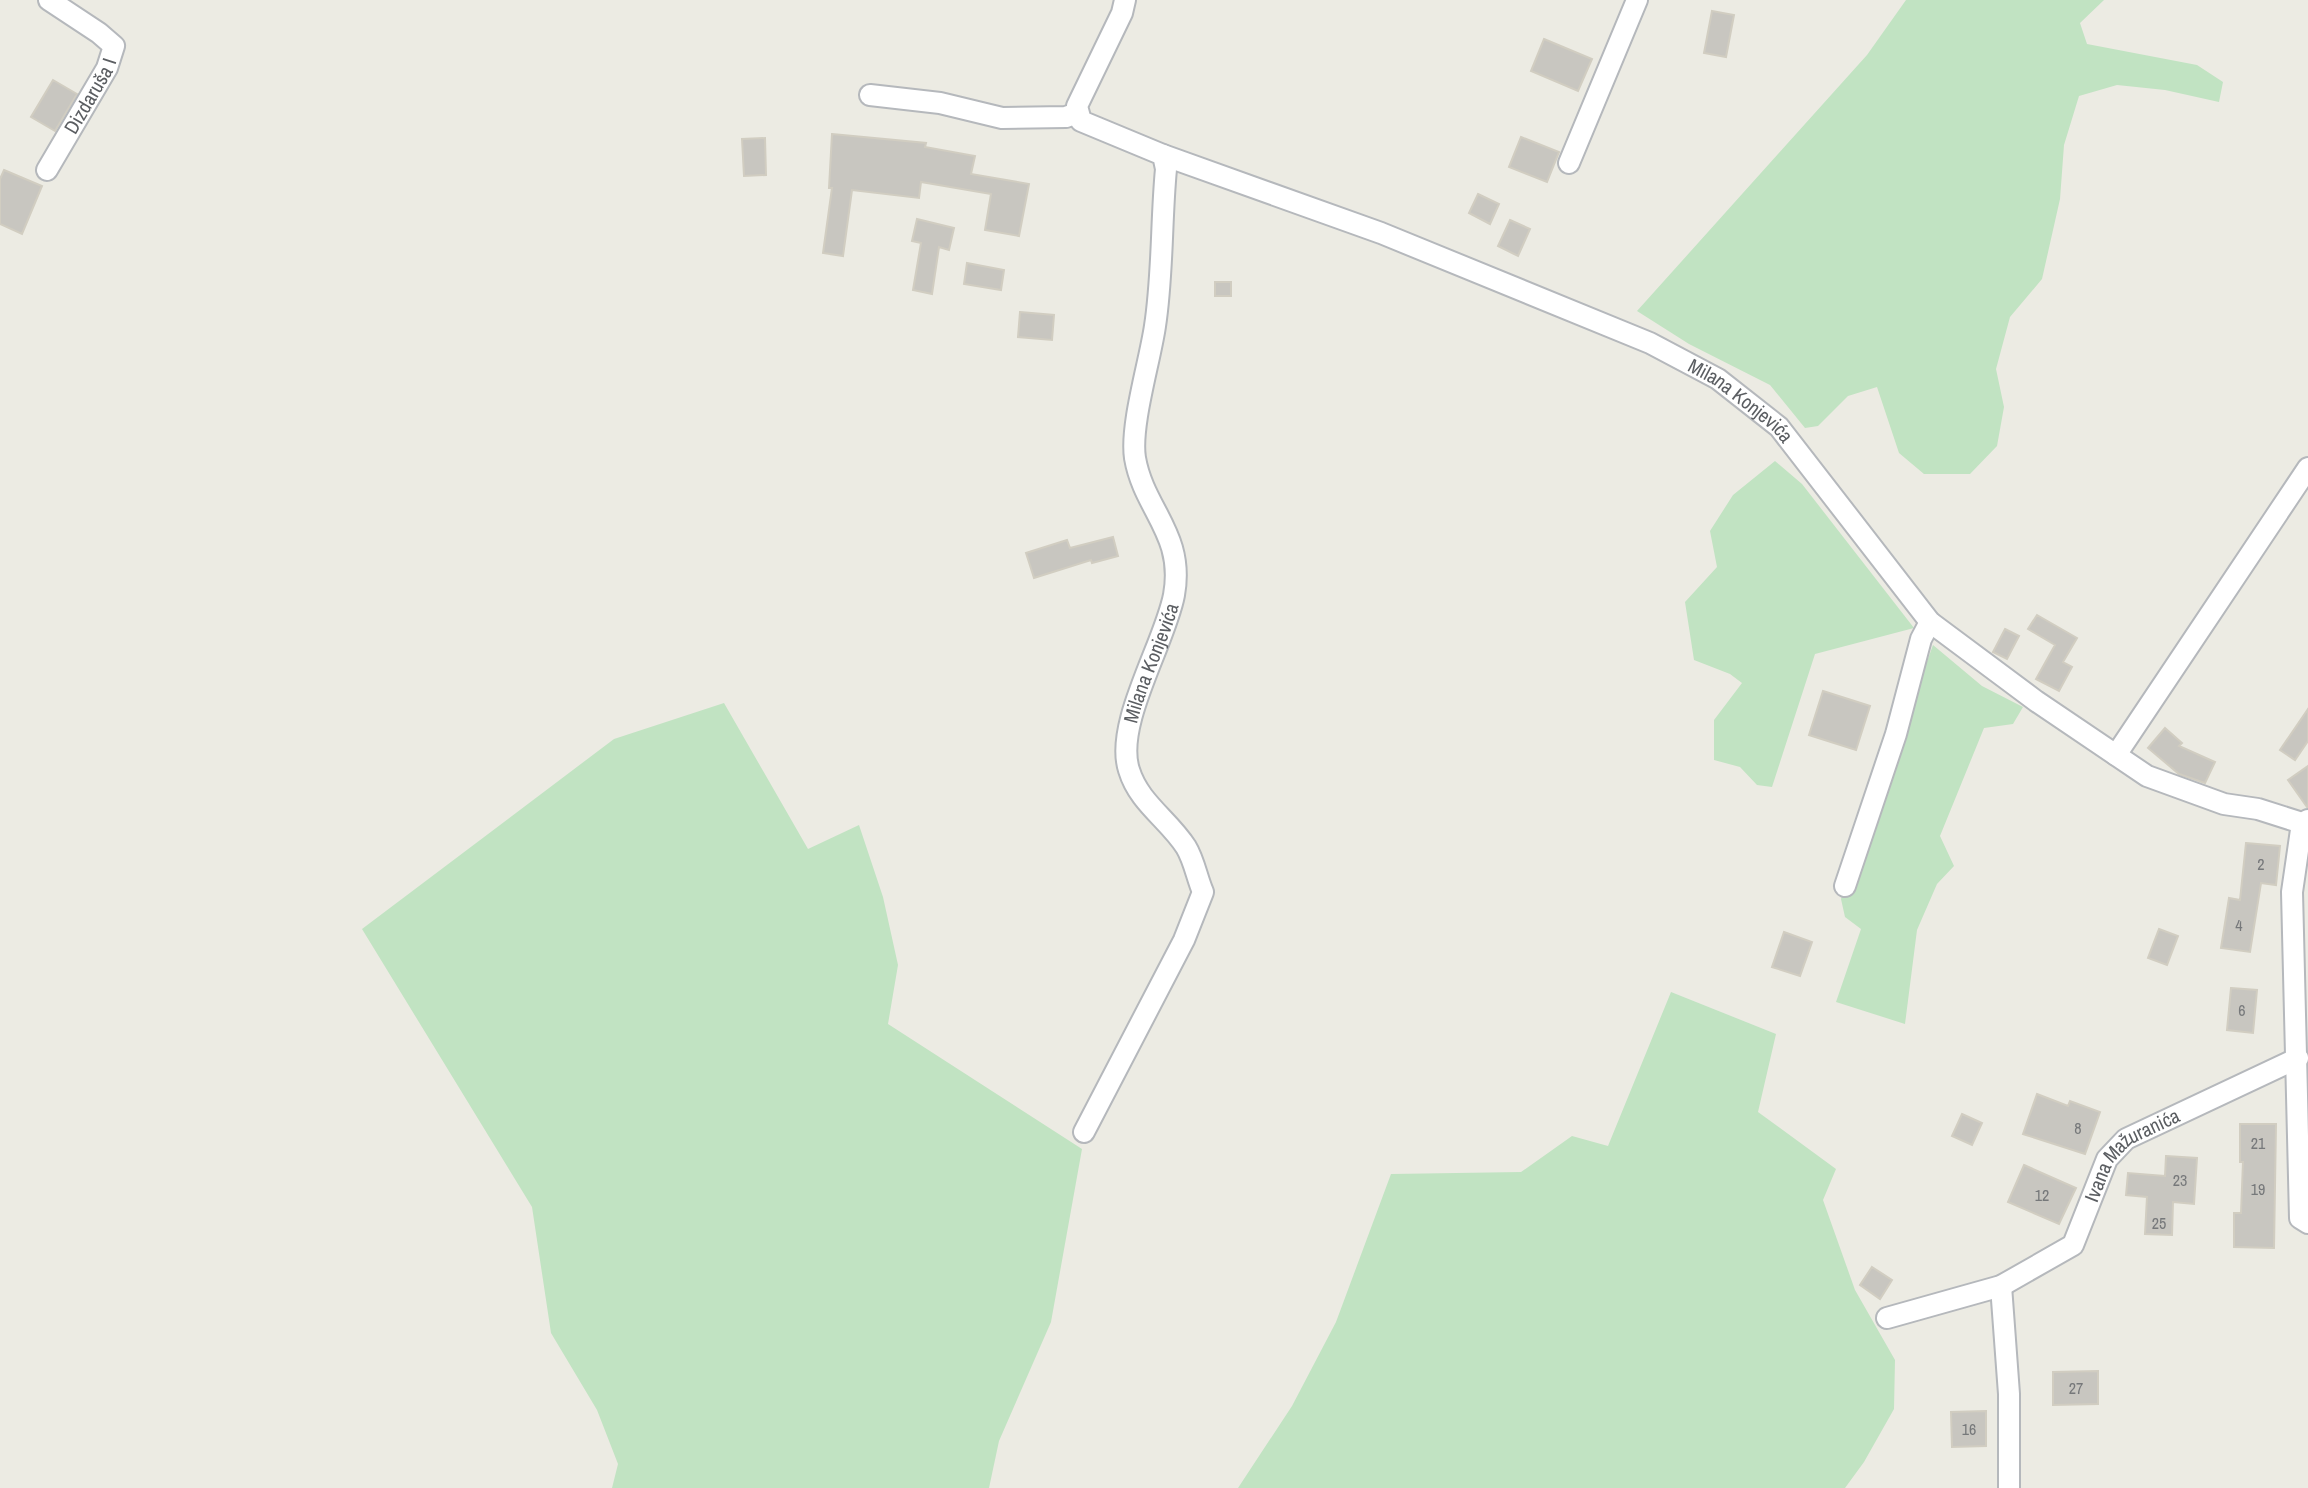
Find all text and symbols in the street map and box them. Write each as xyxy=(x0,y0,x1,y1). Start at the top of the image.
street label: Dizdaruša I xyxy=(57,55,122,139)
street label: Milana Konjevića xyxy=(1684,352,1800,448)
street label: Milana Konjevića xyxy=(1116,600,1185,726)
house number: 2 xyxy=(2257,853,2265,875)
house number: 4 xyxy=(2235,914,2243,936)
house number: 6 xyxy=(2238,999,2246,1021)
street label: Ivana Mažuranića xyxy=(2077,1102,2184,1206)
house number: 8 xyxy=(2074,1117,2082,1139)
house number: 21 xyxy=(2251,1132,2266,1154)
house number: 23 xyxy=(2173,1169,2187,1191)
house number: 19 xyxy=(2251,1178,2265,1200)
house number: 12 xyxy=(2035,1184,2049,1206)
house number: 25 xyxy=(2152,1212,2166,1234)
house number: 27 xyxy=(2069,1377,2083,1399)
house number: 16 xyxy=(1962,1418,1976,1440)

